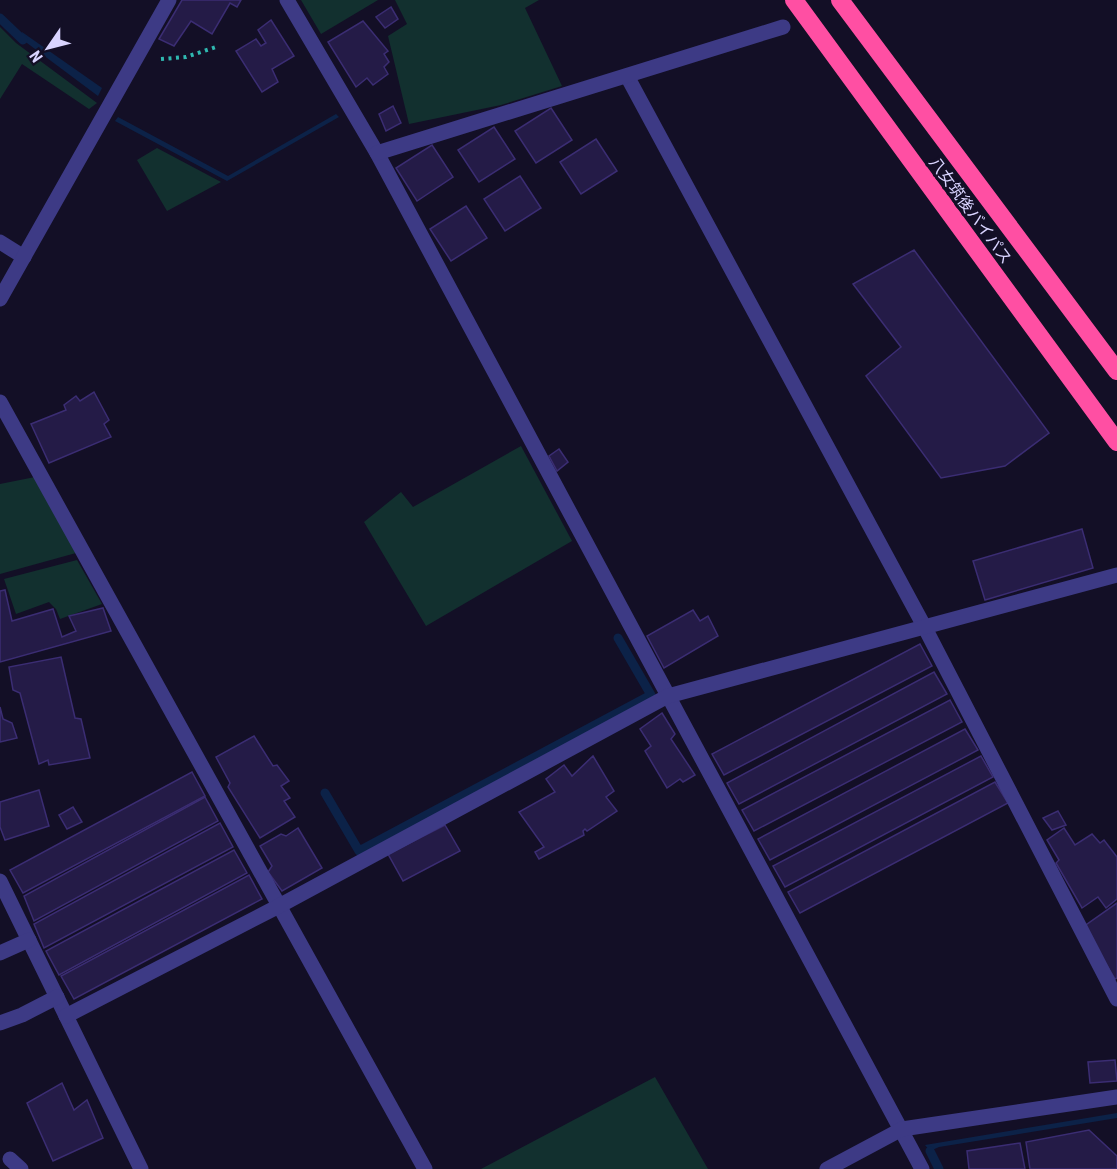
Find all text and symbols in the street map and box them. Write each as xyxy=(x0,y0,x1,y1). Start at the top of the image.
north arrow xyxy=(18,18,78,78)
text: N xyxy=(26,47,47,66)
street label: 八女筑後バイパス xyxy=(925,153,1016,268)

